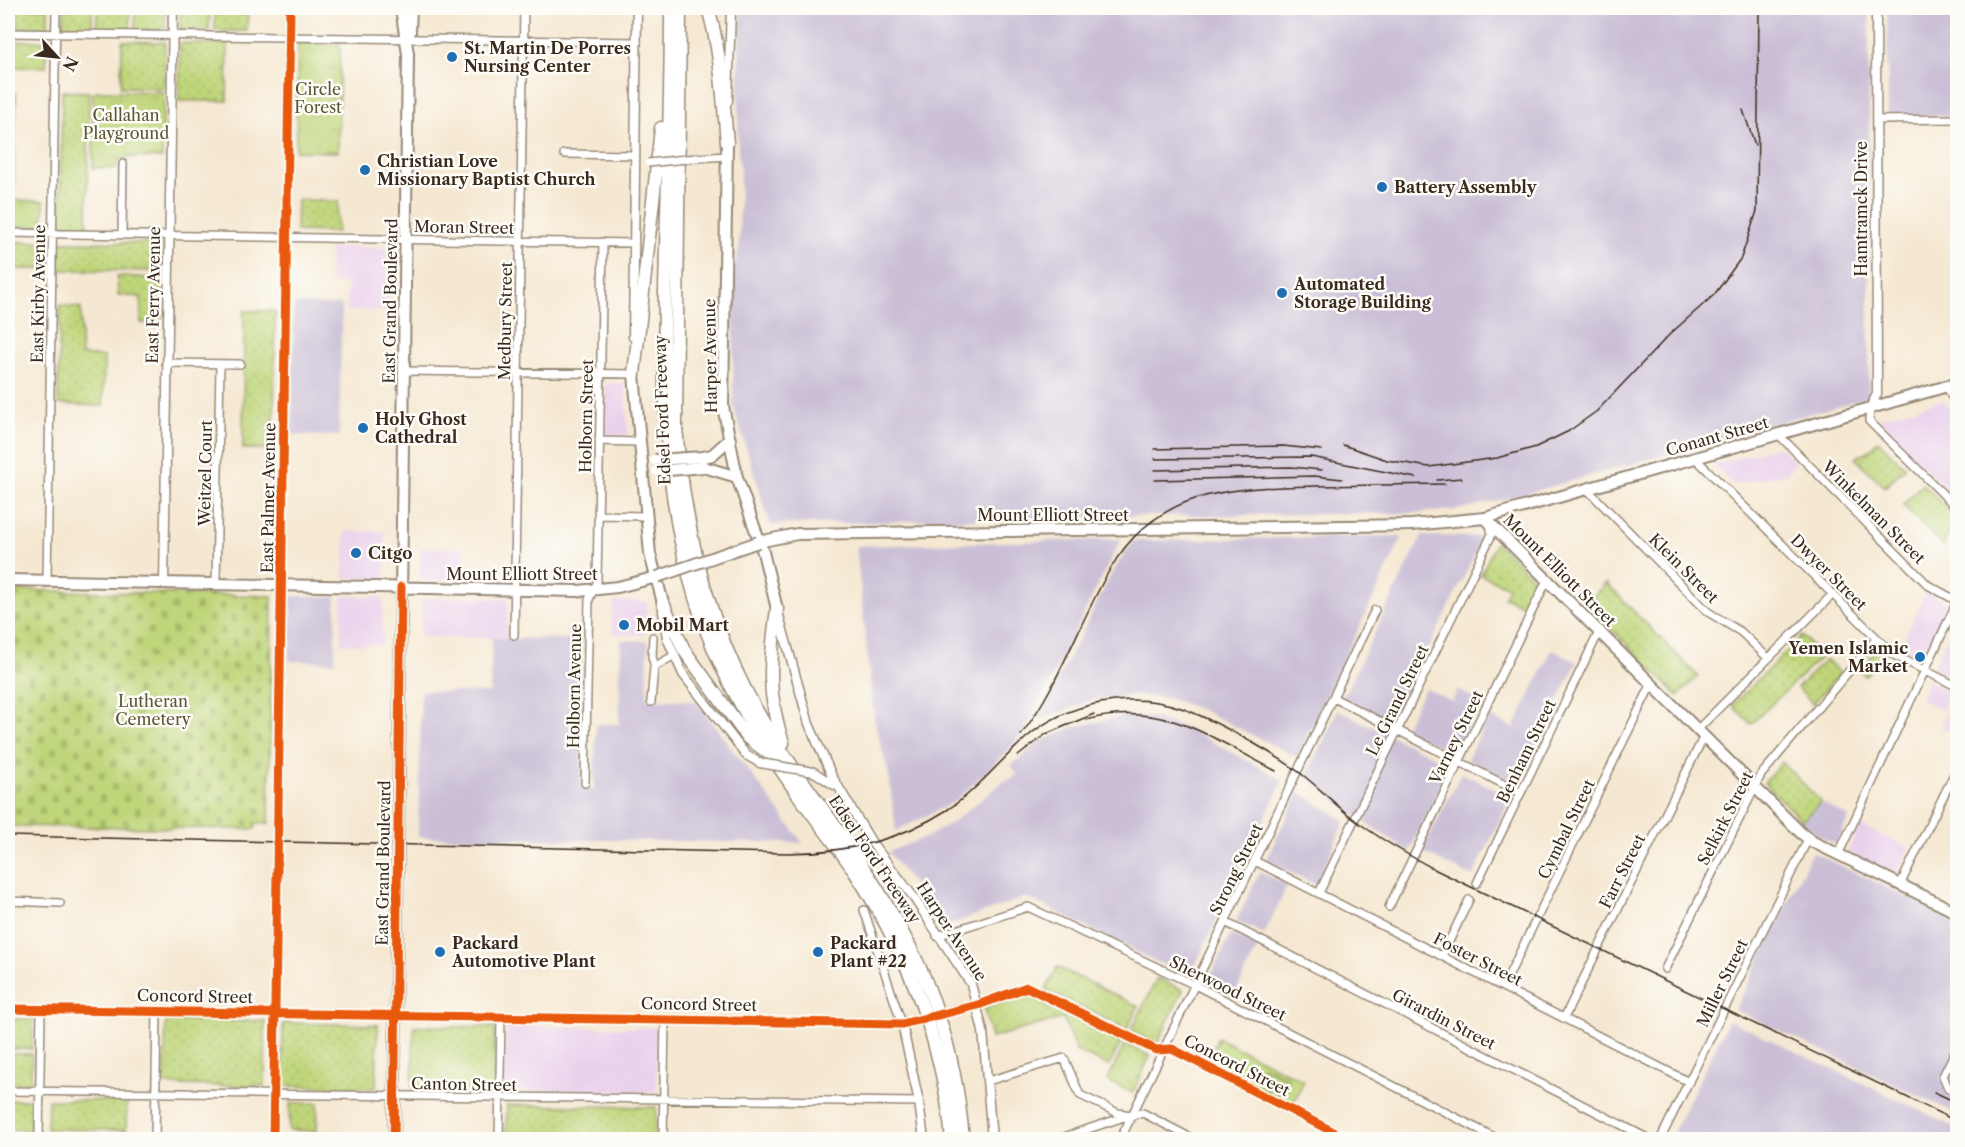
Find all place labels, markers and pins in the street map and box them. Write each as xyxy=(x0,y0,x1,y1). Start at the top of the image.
place label: St. Martin De Porres Nursing Center xyxy=(464,38,631,76)
marker: St. Martin De Porres Nursing Center xyxy=(445,50,459,64)
place label: Christian Love Missionary Baptist Church xyxy=(377,151,595,189)
marker: Christian Love Missionary Baptist Church xyxy=(358,163,372,177)
place label: Battery Assembly xyxy=(1394,177,1538,197)
marker: Battery Assembly xyxy=(1375,180,1389,194)
place label: Automated Storage Building xyxy=(1293,274,1432,312)
marker: Automated Storage Building xyxy=(1275,286,1289,300)
place label: Holy Ghost Cathedral xyxy=(375,409,467,447)
marker: Holy Ghost Cathedral xyxy=(356,421,370,435)
place label: Citgo xyxy=(368,543,412,563)
marker: Citgo xyxy=(349,546,363,560)
place label: Mobil Mart xyxy=(636,615,730,635)
marker: Mobil Mart xyxy=(617,618,631,632)
place label: Yemen Islamic Market xyxy=(1787,638,1909,676)
marker: Yemen Islamic Market xyxy=(1913,650,1927,664)
place label: Packard Automotive Plant xyxy=(451,933,596,971)
place label: Packard Plant #22 xyxy=(830,933,907,971)
marker: Packard Automotive Plant xyxy=(433,945,447,959)
marker: Packard Plant #22 xyxy=(811,945,825,959)

